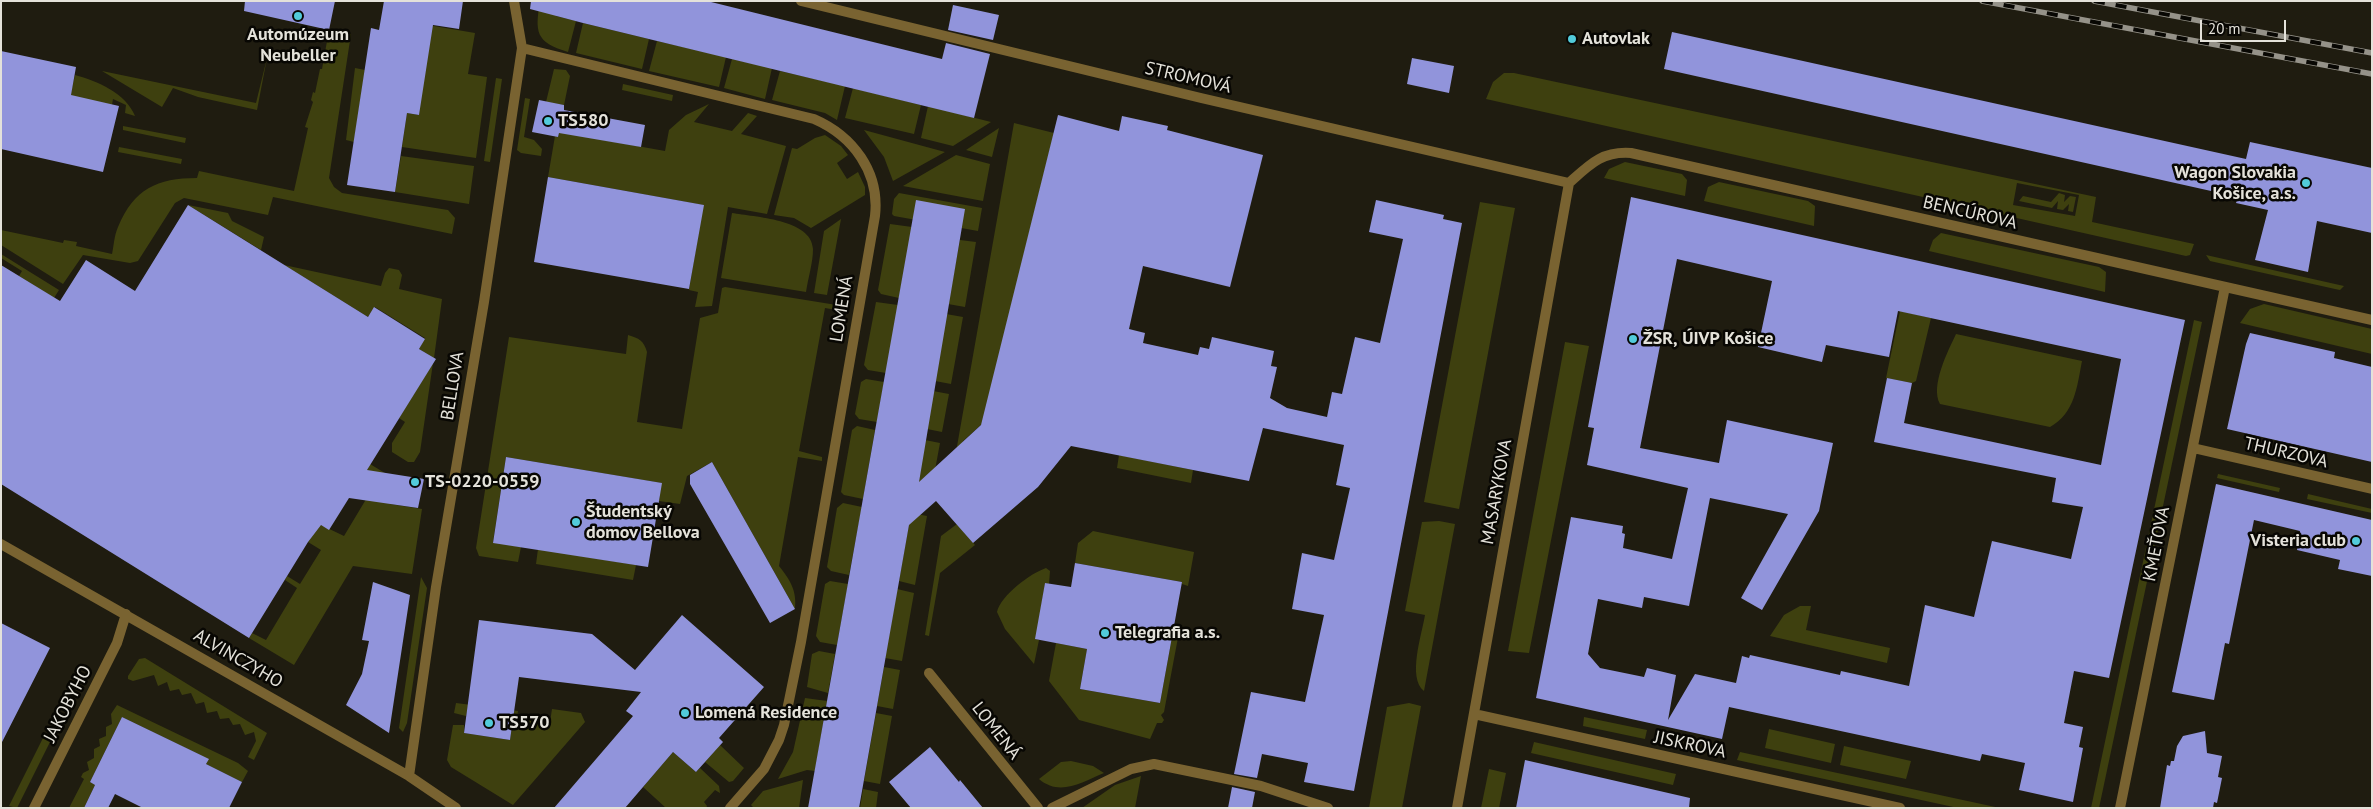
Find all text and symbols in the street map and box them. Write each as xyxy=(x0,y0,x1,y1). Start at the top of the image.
marker: Automúzeum Neubeller xyxy=(292,10,304,22)
scale bar xyxy=(2203,10,2289,42)
text: 20 m xyxy=(2208,19,2241,38)
place label: Automúzeum Neubeller xyxy=(247,24,349,66)
place label: Autovlak xyxy=(1582,28,1650,50)
marker: Autovlak xyxy=(1566,33,1578,45)
street label: STROMOVÁ xyxy=(1143,58,1233,98)
place label: TS580 xyxy=(558,110,608,132)
marker: TS580 xyxy=(542,115,554,127)
place label: Wagon Slovakia Košice, a.s. xyxy=(2174,162,2296,204)
marker: Wagon Slovakia Košice, a.s. xyxy=(2300,177,2312,189)
street label: BENCÚROVA xyxy=(1921,192,2019,234)
street label: LOMENÁ xyxy=(826,274,858,344)
place label: ŽSR, ÚIVP Košice xyxy=(1643,328,1773,350)
marker: ŽSR, ÚIVP Košice xyxy=(1627,333,1639,345)
street label: BELLOVA xyxy=(437,350,469,422)
street label: THURZOVA xyxy=(2242,433,2330,473)
street label: MASARYKOVA xyxy=(1477,438,1517,546)
place label: TS-0220-0559 xyxy=(425,471,539,493)
marker: TS-0220-0559 xyxy=(409,476,421,488)
place label: Študentský domov Bellova xyxy=(586,501,700,544)
street label: KMEŤOVA xyxy=(2139,505,2175,583)
marker: Študentský domov Bellova xyxy=(570,516,582,528)
place label: Visteria club xyxy=(2250,530,2346,552)
marker: Visteria club xyxy=(2350,535,2362,547)
place label: Telegrafia a.s. xyxy=(1115,622,1220,644)
street label: ALVINCZYHO xyxy=(190,625,286,693)
marker: Telegrafia a.s. xyxy=(1099,627,1111,639)
street label: JAKOBYHO xyxy=(40,662,96,746)
street label: LOMENÁ xyxy=(967,698,1025,764)
place label: Lomená Residence xyxy=(695,702,837,724)
marker: Lomená Residence xyxy=(679,707,691,719)
place label: TS570 xyxy=(499,712,549,734)
marker: TS570 xyxy=(483,717,495,729)
street label: JISKROVA xyxy=(1652,727,1728,763)

